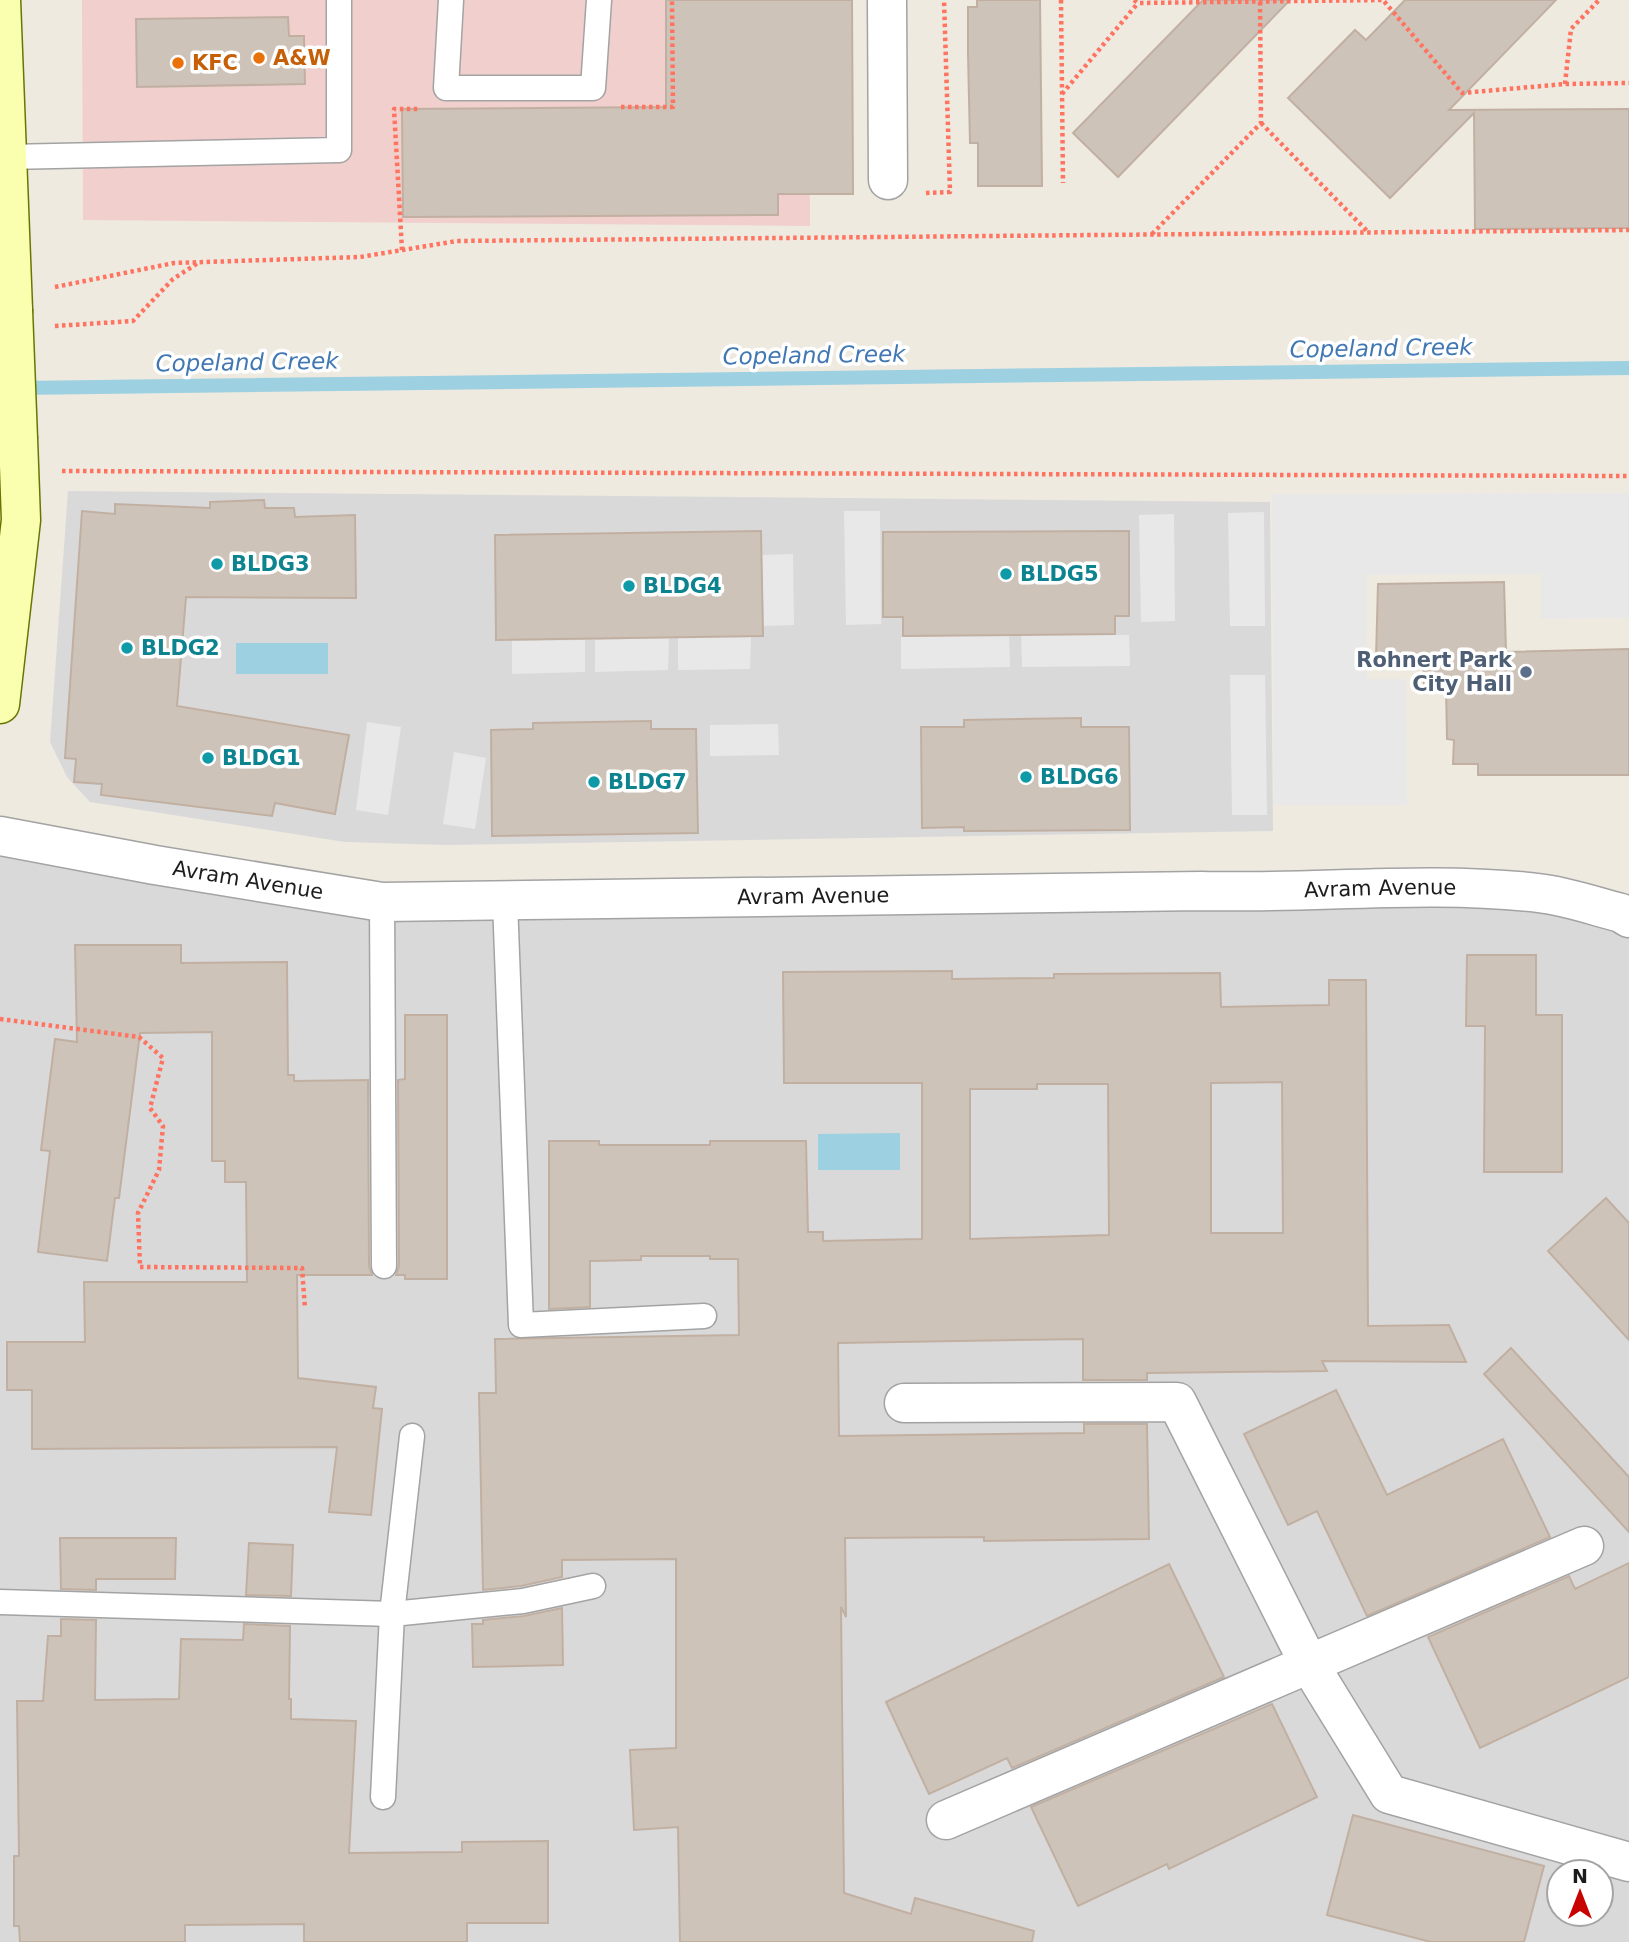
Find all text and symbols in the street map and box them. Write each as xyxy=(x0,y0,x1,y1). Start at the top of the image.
place label: A&W xyxy=(273,46,331,70)
marker: A&W xyxy=(251,50,267,66)
place label: KFC xyxy=(192,51,238,75)
marker: KFC xyxy=(170,55,186,71)
water label: Copeland Creek xyxy=(1289,333,1474,363)
water label: Copeland Creek xyxy=(722,340,907,370)
water label: Copeland Creek xyxy=(155,347,340,377)
place label: BLDG3 xyxy=(231,552,310,576)
marker: BLDG3 xyxy=(209,556,225,572)
place label: BLDG5 xyxy=(1020,562,1099,586)
marker: BLDG5 xyxy=(998,566,1014,582)
place label: BLDG4 xyxy=(643,574,722,598)
marker: BLDG4 xyxy=(621,578,637,594)
place label: BLDG2 xyxy=(141,636,220,660)
marker: BLDG2 xyxy=(119,640,135,656)
place label: Rohnert Park City Hall xyxy=(1356,648,1513,696)
marker: Rohnert Park City Hall xyxy=(1518,664,1534,680)
place label: BLDG1 xyxy=(222,746,301,770)
marker: BLDG1 xyxy=(200,750,216,766)
place label: BLDG6 xyxy=(1040,765,1119,789)
marker: BLDG6 xyxy=(1018,769,1034,785)
place label: BLDG7 xyxy=(608,770,687,794)
marker: BLDG7 xyxy=(586,774,602,790)
street label: Avram Avenue xyxy=(171,856,325,904)
street label: Avram Avenue xyxy=(1304,875,1457,902)
street label: Avram Avenue xyxy=(737,883,890,909)
north arrow xyxy=(1545,1858,1615,1928)
text: N xyxy=(1572,1865,1588,1887)

